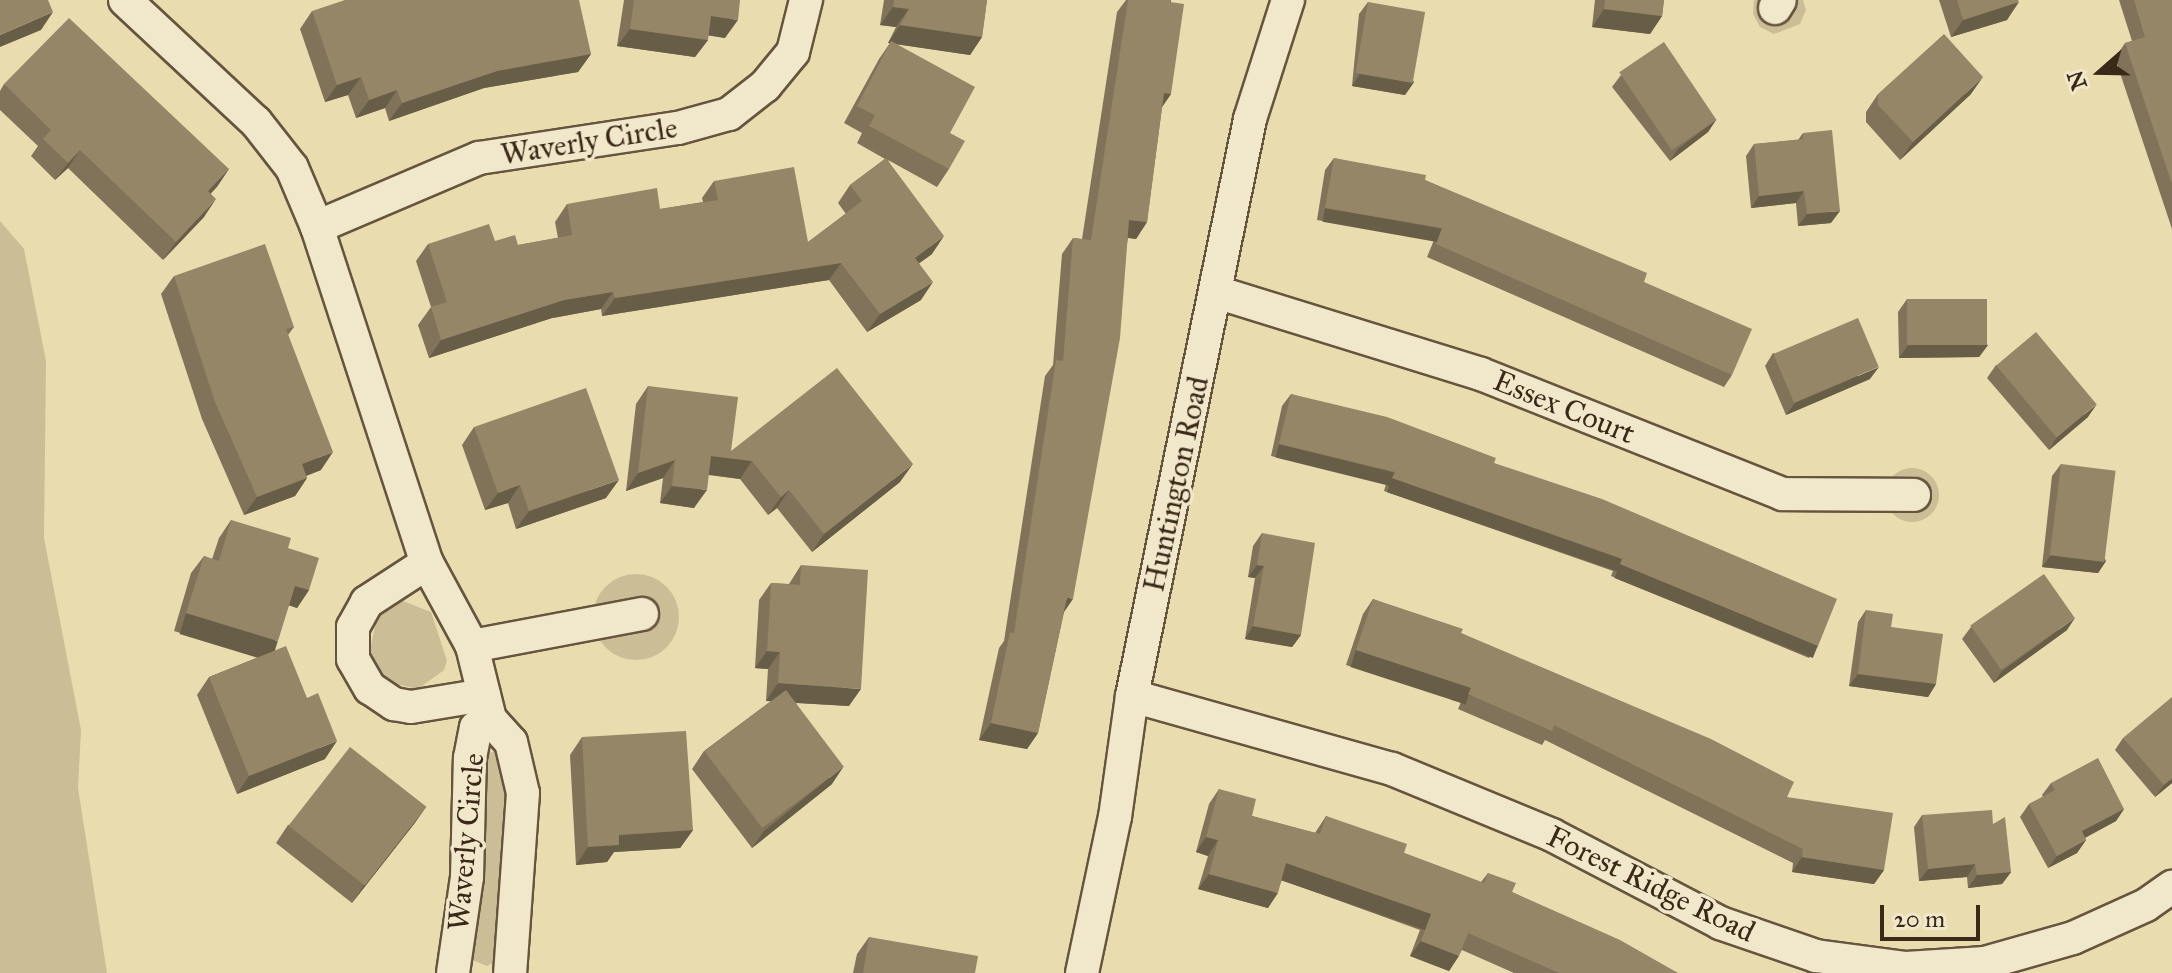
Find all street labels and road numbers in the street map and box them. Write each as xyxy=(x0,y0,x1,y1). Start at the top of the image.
street label: Waverly Circle xyxy=(498,109,680,173)
street label: Essex Court xyxy=(1488,362,1640,452)
street label: Huntington Road xyxy=(1136,373,1216,595)
street label: Waverly Circle xyxy=(440,752,492,932)
street label: Forest Ridge Road xyxy=(1541,818,1761,950)

